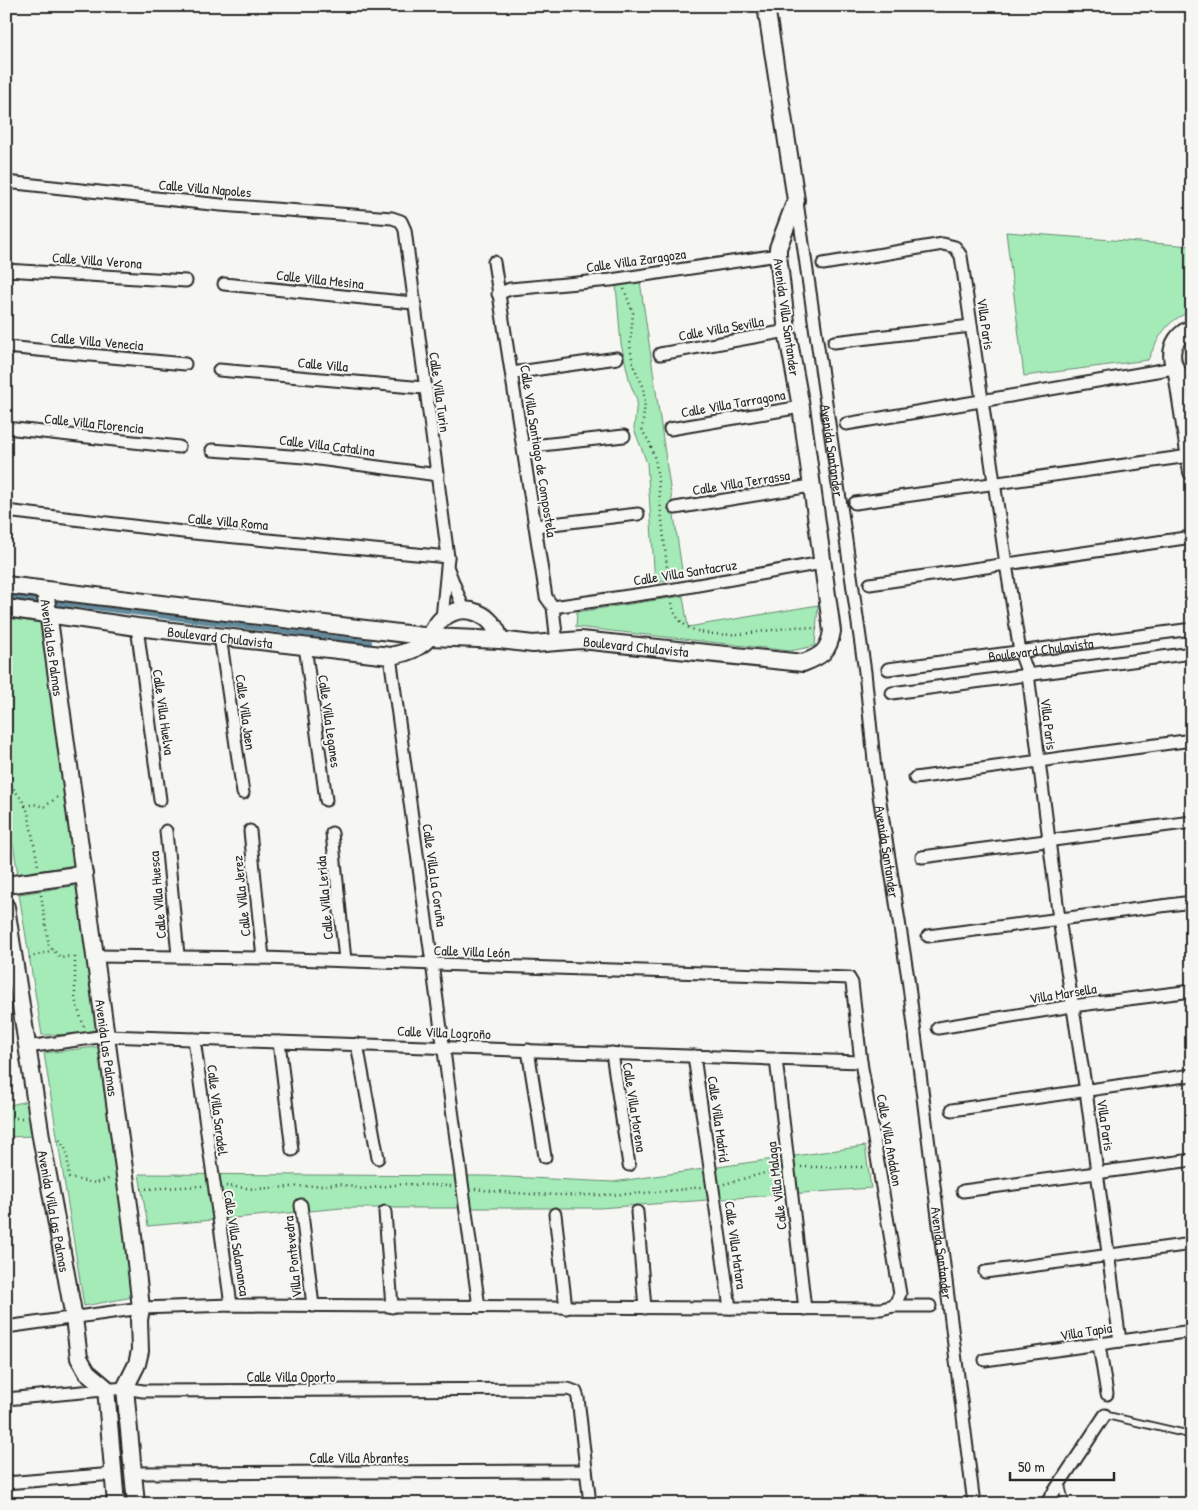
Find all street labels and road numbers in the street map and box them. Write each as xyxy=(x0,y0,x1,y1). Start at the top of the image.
street label: Calle Villa Napoles xyxy=(158,174,252,203)
street label: Calle Villa Zaragoza xyxy=(585,244,688,277)
street label: Calle Villa Verona xyxy=(51,247,143,273)
street label: Avenida Villa Santander xyxy=(769,257,805,378)
street label: Calle Villa Mesina xyxy=(275,265,365,293)
street label: Villa Paris xyxy=(973,297,999,351)
street label: Calle Villa Sevilla xyxy=(677,311,765,345)
street label: Calle Villa Venecia xyxy=(50,327,145,355)
street label: Calle Villa Turin xyxy=(425,351,455,433)
street label: Calle Villa xyxy=(297,352,349,376)
street label: Calle Villa Santiago de Compostela xyxy=(515,363,562,539)
street label: Calle Villa Tarragona xyxy=(679,384,787,423)
street label: Avenida Santander xyxy=(817,403,849,498)
street label: Calle Villa Florencia xyxy=(43,408,145,438)
street label: Calle Villa Catalina xyxy=(278,430,376,460)
street label: Calle Villa Terrassa xyxy=(691,465,792,499)
street label: Calle Villa Roma xyxy=(187,508,270,534)
street label: Calle Villa Santacruz xyxy=(632,554,738,590)
street label: Avenida Las Palmas xyxy=(37,598,69,697)
street label: Boulevard Chulavista xyxy=(166,621,274,652)
street label: Boulevard Chulavista xyxy=(582,631,690,661)
street label: Boulevard Chulavista xyxy=(987,633,1095,665)
street label: Calle Villa Huelva xyxy=(149,668,179,757)
street label: Calle Villa Jaen xyxy=(231,673,261,751)
street label: Calle Villa Leganes xyxy=(313,673,346,769)
street label: Villa Paris xyxy=(1036,697,1062,751)
street label: Avenida Santander xyxy=(871,804,905,900)
street label: Calle Villa La Coruña xyxy=(418,822,452,928)
street label: Calle Villa Huesca xyxy=(144,850,170,940)
street label: Calle Villa Jerez xyxy=(227,855,255,937)
street label: Calle Villa Lerida xyxy=(311,855,337,941)
street label: Calle Villa León xyxy=(433,940,511,962)
street label: Villa Marsella xyxy=(1028,978,1098,1008)
street label: Avenida Las Palmas xyxy=(92,998,124,1097)
street label: Calle Villa Logroño xyxy=(397,1021,492,1044)
street label: Calle Villa Morena xyxy=(619,1061,652,1154)
street label: Calle Villa Saradel xyxy=(203,1064,233,1157)
street label: Calle Villa Madrid xyxy=(704,1075,735,1164)
street label: Calle Villa Andalon xyxy=(873,1092,907,1188)
street label: Villa Paris xyxy=(1093,1098,1119,1152)
street label: Calle Villa Malaga xyxy=(761,1140,792,1231)
street label: Avenida Villa Las Palmas xyxy=(34,1149,75,1273)
street label: Calle Villa Salamanca xyxy=(219,1189,255,1298)
street label: Calle Villa Matara xyxy=(720,1200,752,1291)
street label: Avenida Santander xyxy=(927,1205,958,1301)
street label: Villa Pontevedra xyxy=(278,1215,306,1299)
street label: Villa Tapia xyxy=(1059,1317,1114,1345)
street label: Calle Villa Oporto xyxy=(247,1367,336,1387)
street label: Calle Villa Abrantes xyxy=(309,1448,409,1467)

